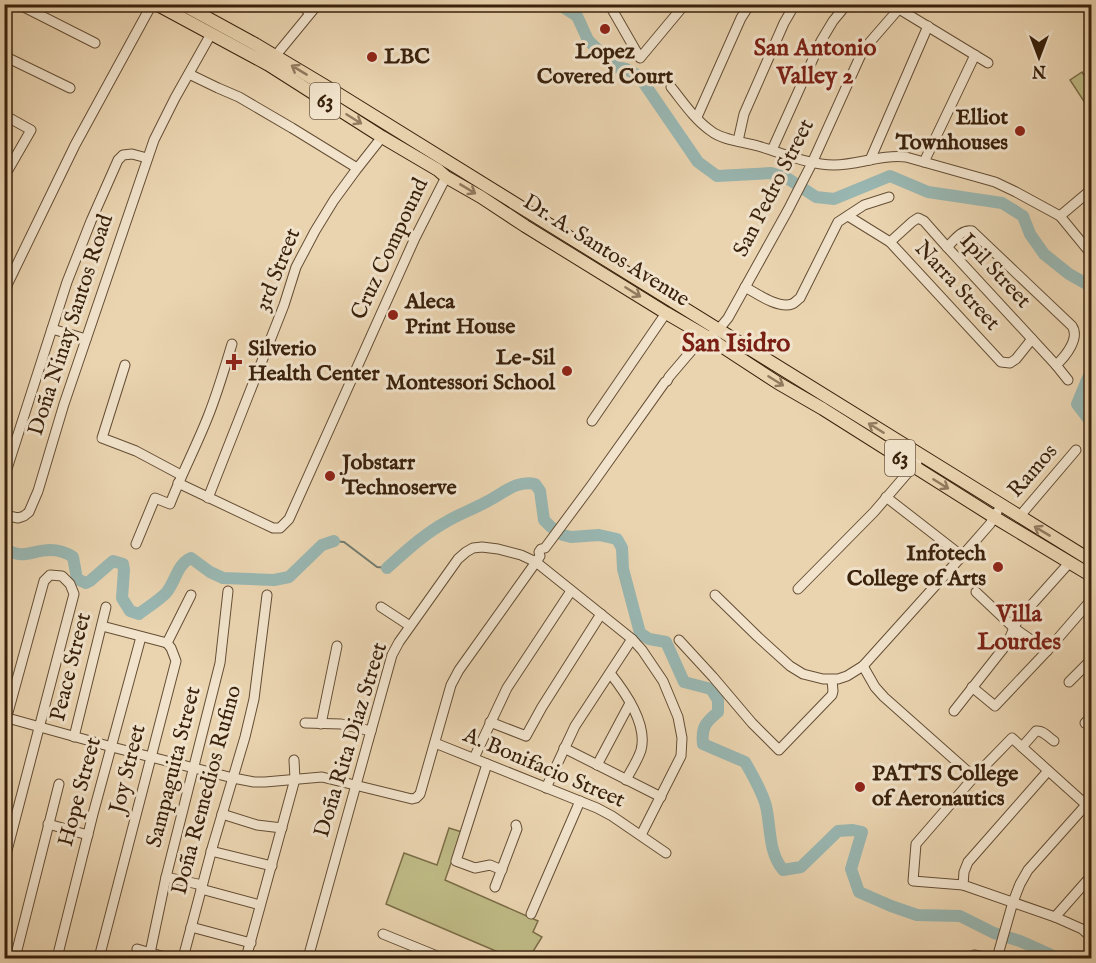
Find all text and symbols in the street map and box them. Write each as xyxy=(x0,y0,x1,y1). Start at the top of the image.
marker: Lopez Covered Court xyxy=(598,22,612,36)
north arrow xyxy=(1009,27,1069,87)
district label: San Antonio Valley 2 xyxy=(754,33,876,92)
place label: Lopez Covered Court xyxy=(537,38,674,91)
place label: LBC xyxy=(384,43,430,71)
marker: LBC xyxy=(365,50,379,64)
text: N xyxy=(1032,60,1047,80)
one-way arrow xyxy=(291,64,308,76)
road number: 63 xyxy=(310,83,340,119)
place label: Elliot Townhouses xyxy=(895,104,1008,157)
one-way arrow xyxy=(345,114,362,126)
street label: San Pedro Street xyxy=(727,114,821,262)
marker: Elliot Townhouses xyxy=(1013,124,1027,138)
street label: Cruz Compound xyxy=(345,173,435,324)
one-way arrow xyxy=(459,184,476,196)
street label: Dr. A. Santos Avenue xyxy=(517,188,695,314)
street label: Doña Ninay Santos Road xyxy=(22,211,120,439)
street label: 3rd Street xyxy=(249,224,308,316)
street label: Ipil Street xyxy=(953,228,1037,315)
street label: Narra Street xyxy=(908,235,1006,337)
one-way arrow xyxy=(624,287,641,299)
place label: Aleca Print House xyxy=(404,288,515,341)
marker: Aleca Print House xyxy=(386,308,400,322)
district label: San Isidro xyxy=(682,327,790,360)
place label: Silverio Health Center xyxy=(248,335,380,388)
place label: Le-Sil Montessori School xyxy=(385,344,556,397)
marker: Silverio Health Center xyxy=(225,353,243,371)
marker: Le-Sil Montessori School xyxy=(560,364,574,378)
one-way arrow xyxy=(767,375,784,387)
one-way arrow xyxy=(868,422,885,434)
street label: Ramos xyxy=(1002,438,1064,504)
road number: 63 xyxy=(885,440,915,476)
place label: Jobstarr Technoserve xyxy=(339,449,457,502)
marker: Jobstarr Technoserve xyxy=(323,469,337,483)
one-way arrow xyxy=(933,477,950,490)
one-way arrow xyxy=(1034,524,1051,536)
place label: Infotech College of Arts xyxy=(847,540,986,593)
marker: Infotech College of Arts xyxy=(991,560,1005,574)
district label: Villa Lourdes xyxy=(977,599,1061,658)
street label: Peace Street xyxy=(44,609,98,724)
street label: Doña Rita Diaz Street xyxy=(308,639,394,841)
street label: Doña Remedios Rufino xyxy=(166,682,248,898)
street label: Sampaguita Street xyxy=(140,683,208,850)
street label: Joy Street xyxy=(103,721,153,819)
street label: A. Bonifacio Street xyxy=(458,721,629,815)
street label: Hope Street xyxy=(52,734,108,850)
place label: PATTS College of Aeronautics xyxy=(872,760,1018,813)
marker: PATTS College of Aeronautics xyxy=(853,780,867,794)

